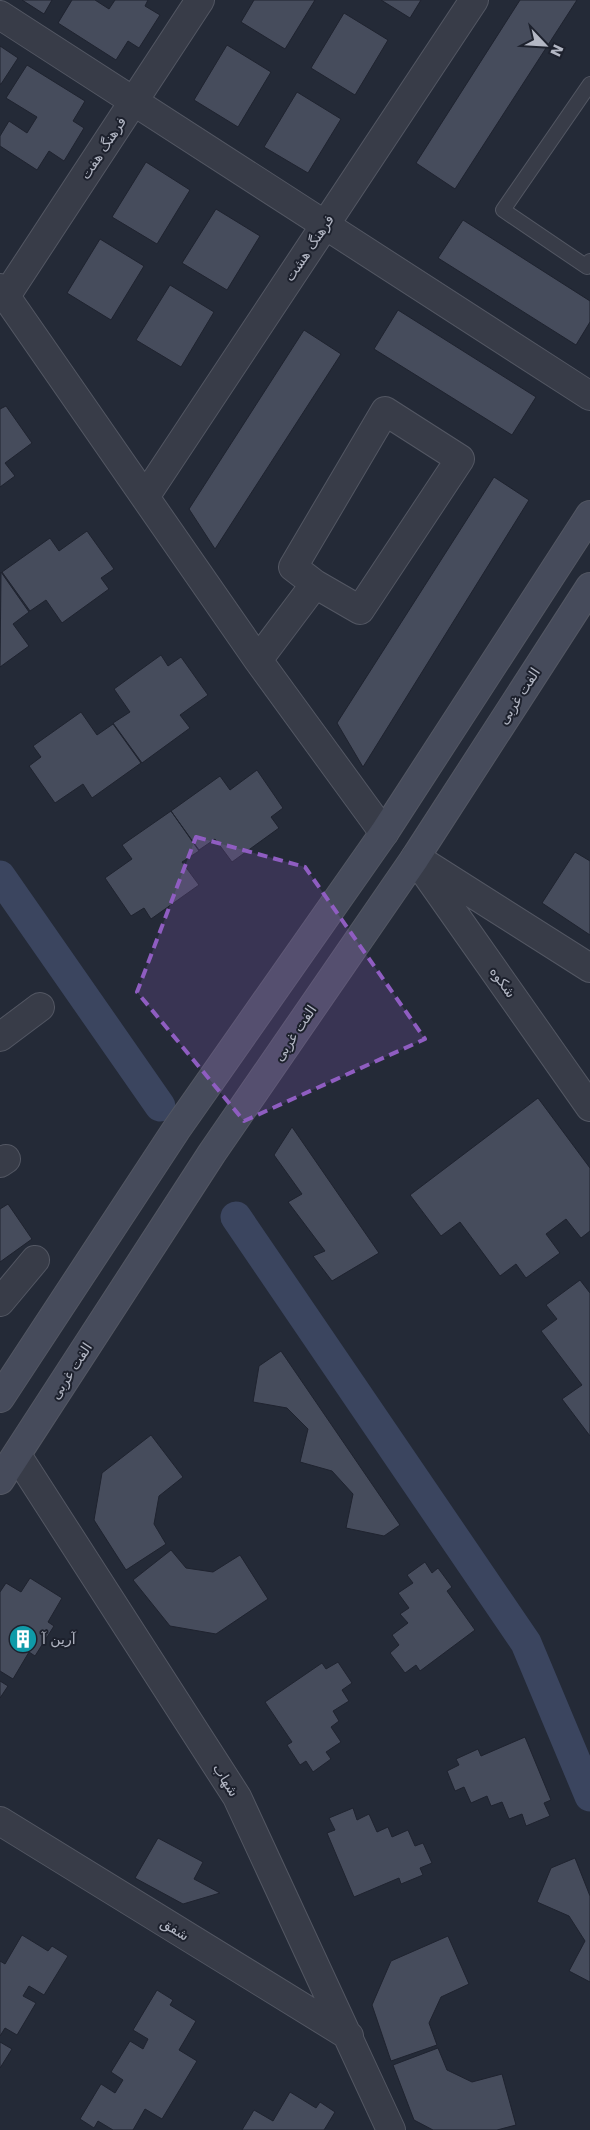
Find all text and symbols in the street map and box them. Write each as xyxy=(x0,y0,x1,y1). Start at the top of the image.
north arrow xyxy=(520,20,570,70)
text: N xyxy=(547,42,567,59)
street label: فرهنگ هفت xyxy=(77,114,130,183)
street label: فرهنگ هشت xyxy=(281,212,338,285)
street label: الفت غربی xyxy=(495,665,544,728)
street label: شکوه xyxy=(486,963,519,1001)
street label: الفت غربی xyxy=(270,1002,320,1065)
street label: الفت غربی xyxy=(47,1340,96,1403)
building icon: آرین آ xyxy=(8,1624,38,1654)
place label: آرین آ xyxy=(41,1631,77,1648)
street label: شهاب xyxy=(209,1761,242,1800)
street label: شفق xyxy=(157,1914,192,1945)

